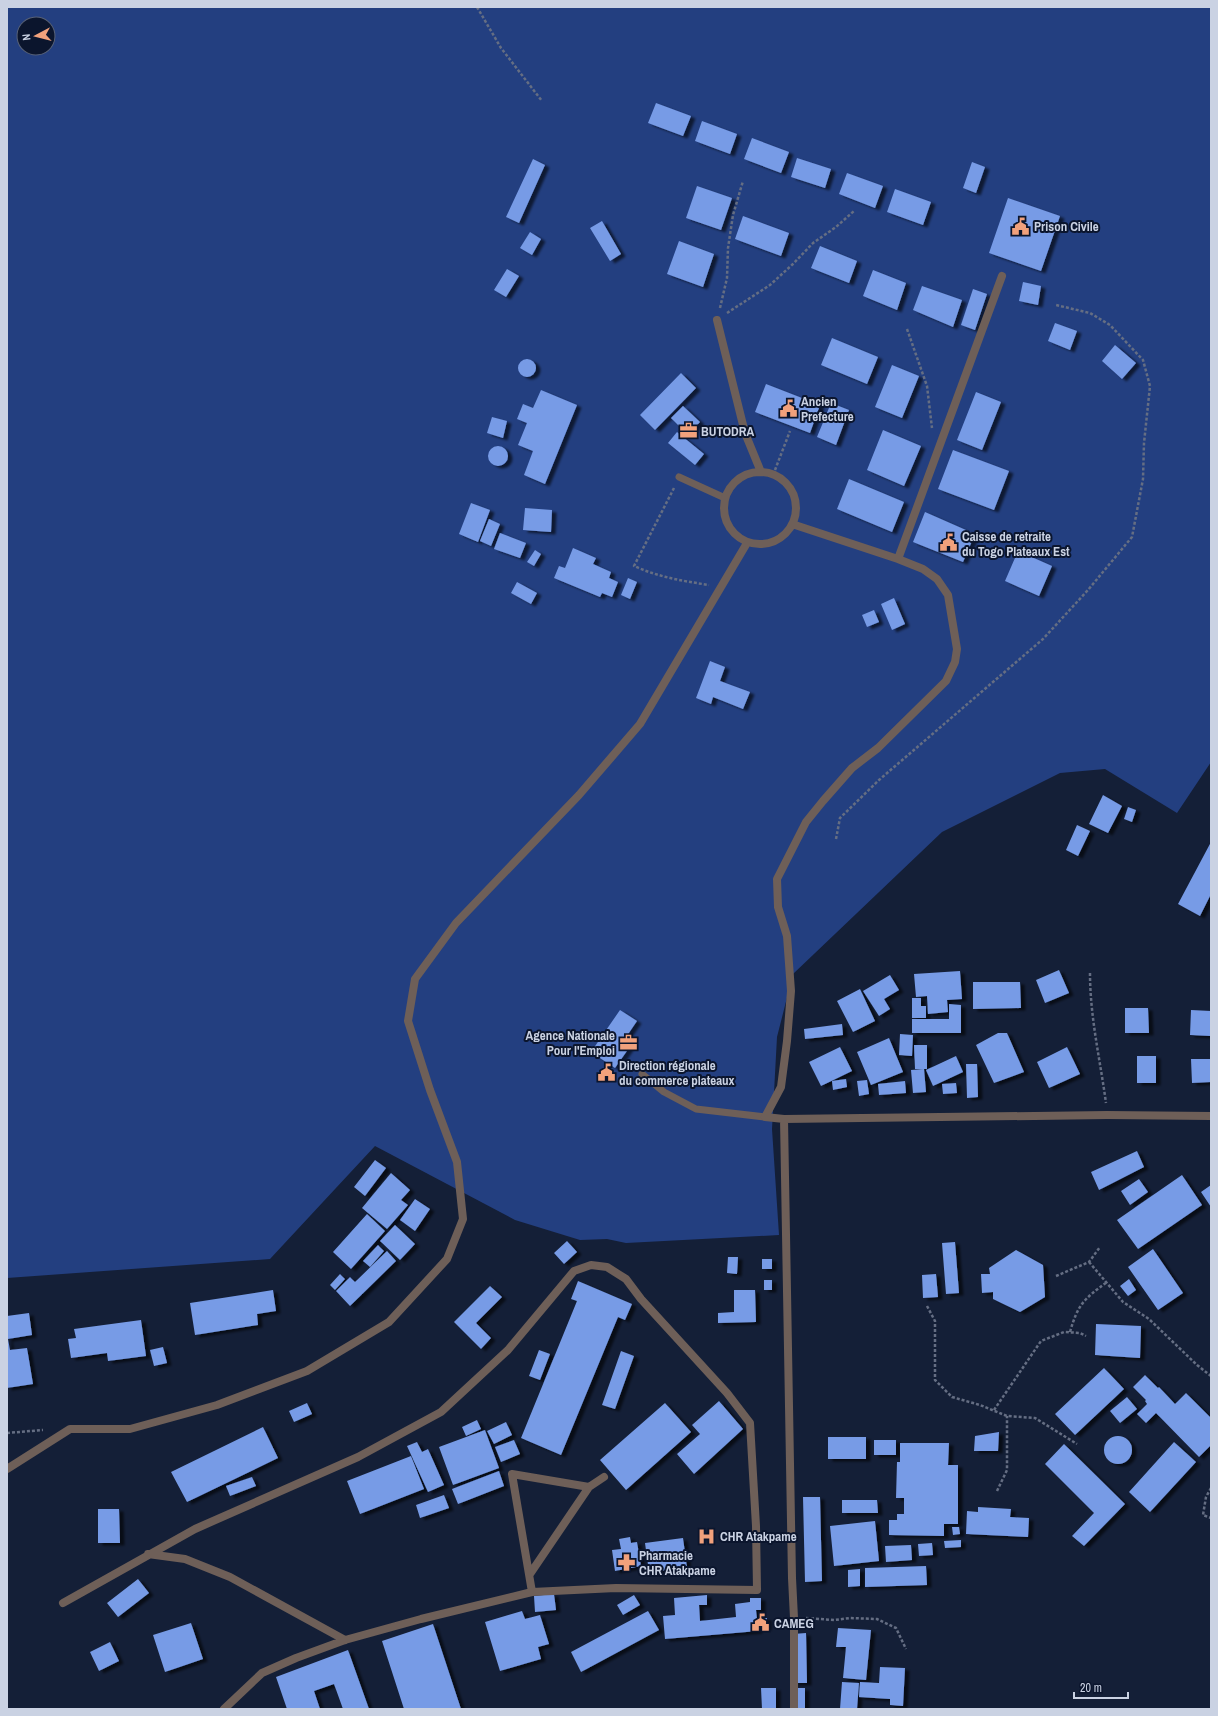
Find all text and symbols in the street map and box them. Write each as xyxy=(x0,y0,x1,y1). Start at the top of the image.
north arrow xyxy=(16,16,56,56)
text: N xyxy=(19,33,33,41)
public building icon: Prison Civile xyxy=(1011,216,1031,236)
place label: Prison Civile xyxy=(1034,218,1099,235)
place label: Ancien Prefecture xyxy=(801,393,854,425)
public building icon: Ancien Prefecture xyxy=(778,398,798,418)
office icon: BUTODRA xyxy=(678,421,698,441)
place label: BUTODRA xyxy=(701,423,754,440)
place label: Caisse de retraite du Togo Plateaux Est xyxy=(962,528,1070,560)
public building icon: Caisse de retraite du Togo Plateaux Est xyxy=(939,533,959,553)
place label: Agence Nationale Pour l'Emploi xyxy=(526,1027,615,1059)
office icon: Agence Nationale Pour l'Emploi xyxy=(618,1032,638,1052)
place label: Direction régionale du commerce plateaux xyxy=(619,1057,735,1089)
public building icon: Direction régionale du commerce plateaux xyxy=(596,1062,616,1082)
hospital icon: CHR Atakpame xyxy=(697,1526,717,1546)
place label: CHR Atakpame xyxy=(720,1528,797,1545)
place label: Pharmacie CHR Atakpame xyxy=(639,1547,716,1579)
pharmacy icon: Pharmacie CHR Atakpame xyxy=(616,1552,636,1572)
public building icon: CAMEG xyxy=(751,1613,771,1633)
place label: CAMEG xyxy=(774,1615,814,1632)
scale bar xyxy=(1074,1674,1128,1700)
text: 20 m xyxy=(1080,1680,1102,1696)

